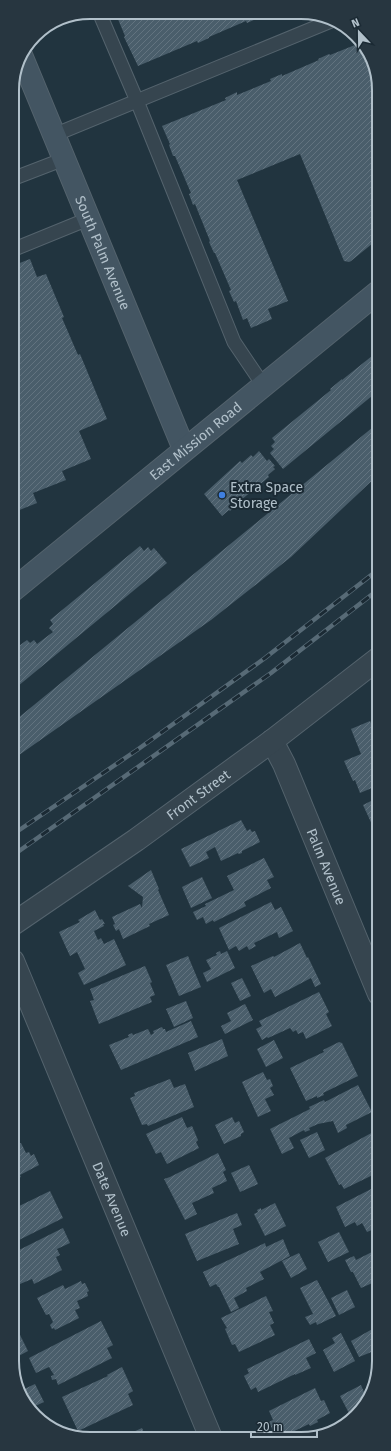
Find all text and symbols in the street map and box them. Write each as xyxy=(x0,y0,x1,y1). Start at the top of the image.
north arrow xyxy=(339,12,379,52)
text: N xyxy=(350,16,361,31)
street label: South Palm Avenue xyxy=(72,193,134,312)
street label: East Mission Road xyxy=(146,398,245,484)
place label: Extra Space Storage xyxy=(230,479,303,512)
marker: Extra Space Storage xyxy=(217,490,227,500)
street label: Front Street xyxy=(163,765,234,823)
street label: Palm Avenue xyxy=(303,826,350,907)
street label: Date Avenue xyxy=(89,1159,135,1239)
scale bar xyxy=(251,1413,317,1439)
text: 20 m xyxy=(257,1420,283,1434)

